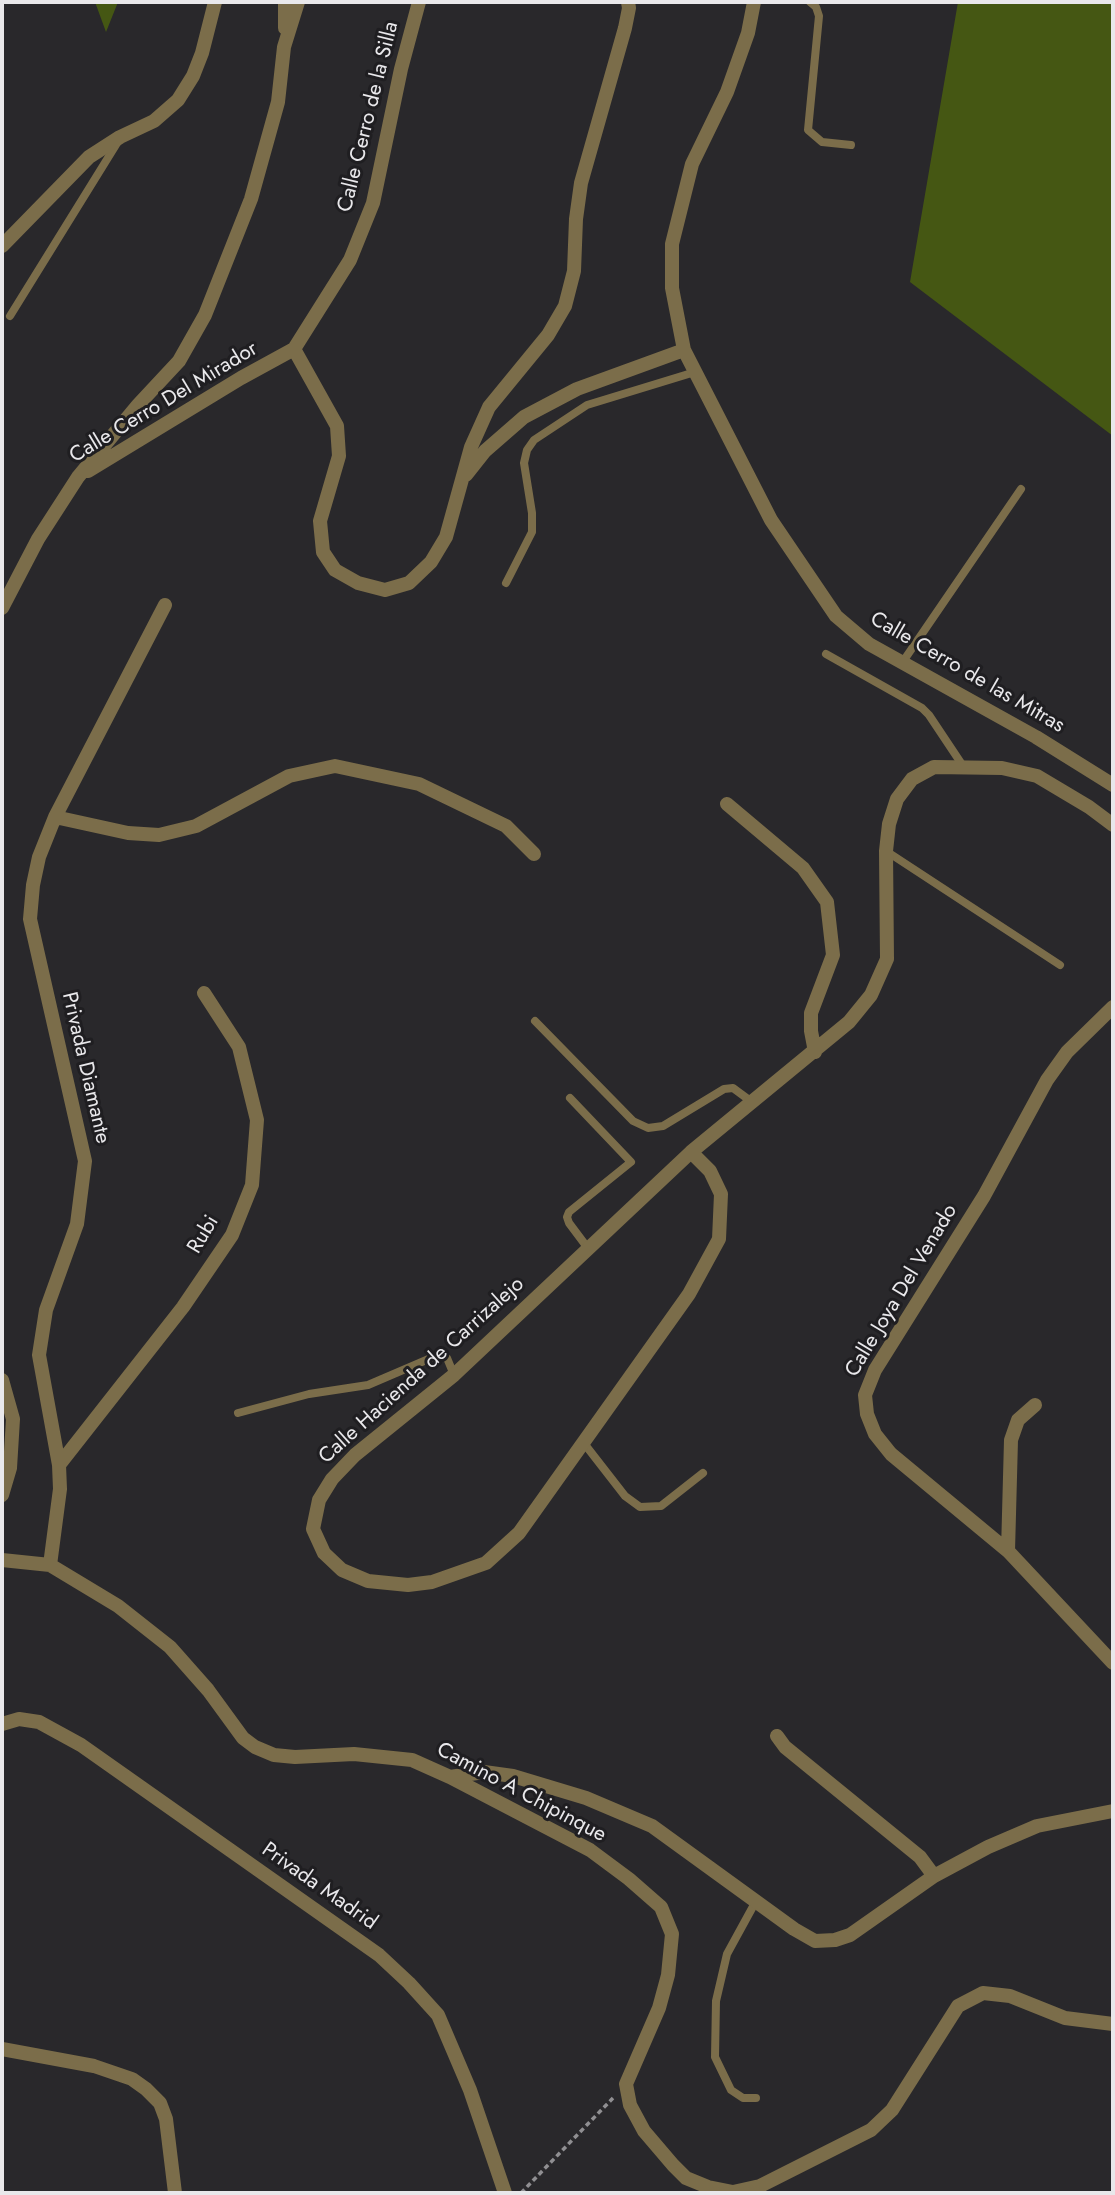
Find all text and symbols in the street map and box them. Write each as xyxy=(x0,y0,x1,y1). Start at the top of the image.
street label: Calle Cerro de la Silla xyxy=(333,19,405,215)
street label: Calle Cerro Del Mirador xyxy=(65,337,263,469)
street label: Calle Cerro de las Mitras xyxy=(865,607,1069,739)
street label: Privada Diamante xyxy=(55,990,115,1146)
street label: Calle Joya Del Venado xyxy=(841,1200,963,1382)
street label: Rubi xyxy=(183,1211,225,1259)
street label: Calle Hacienda de Carrizalejo xyxy=(314,1272,530,1470)
street label: Camino A Chipinque xyxy=(432,1738,610,1848)
street label: Privada Madrid xyxy=(256,1838,382,1936)

